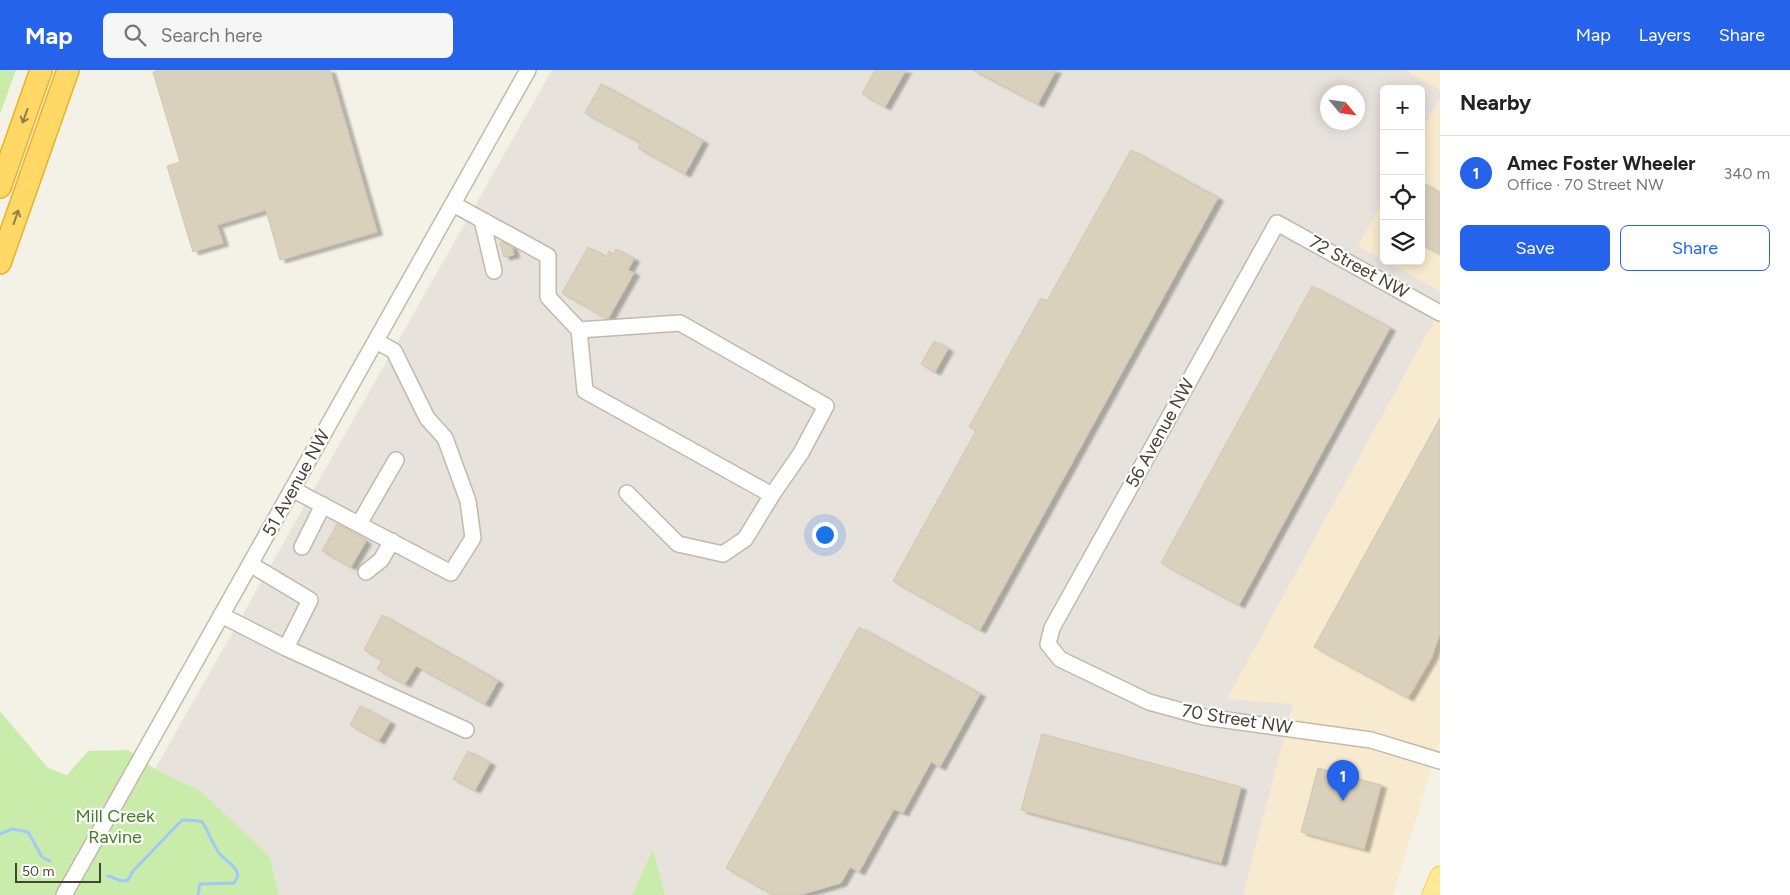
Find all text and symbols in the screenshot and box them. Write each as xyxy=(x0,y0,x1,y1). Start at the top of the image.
search box xyxy=(103,13,453,58)
text: Map xyxy=(25,21,73,50)
icon: search xyxy=(121,21,149,49)
text: Search here xyxy=(161,24,262,47)
text: Map xyxy=(1576,24,1611,46)
text: Layers xyxy=(1639,24,1691,46)
text: Share xyxy=(1719,24,1765,46)
north arrow xyxy=(1320,85,1365,130)
map controls xyxy=(1380,85,1425,265)
button: + xyxy=(1380,85,1425,130)
text: Nearby xyxy=(1460,90,1531,115)
one-way arrow xyxy=(20,108,29,123)
button: − xyxy=(1380,130,1425,175)
text: Amec Foster Wheeler xyxy=(1507,152,1696,175)
text: 1 xyxy=(1473,164,1479,183)
text: 340 m xyxy=(1724,164,1770,183)
button: locate xyxy=(1380,175,1425,220)
text: Office · 70 Street NW xyxy=(1507,175,1664,194)
one-way arrow xyxy=(12,209,21,225)
button: layers xyxy=(1380,220,1425,265)
button: Save xyxy=(1460,225,1610,271)
button: Share xyxy=(1620,225,1770,271)
street label: 72 Street NW xyxy=(1305,231,1413,304)
street label: 56 Avenue NW xyxy=(1121,374,1199,491)
street label: 51 Avenue NW xyxy=(258,425,335,540)
your location xyxy=(812,522,838,548)
street label: 70 Street NW xyxy=(1180,699,1295,739)
pin: 1 xyxy=(1327,760,1359,801)
park label: Mill Creek Ravine xyxy=(75,805,155,848)
scale bar xyxy=(15,860,101,883)
text: 50 m xyxy=(22,863,54,880)

